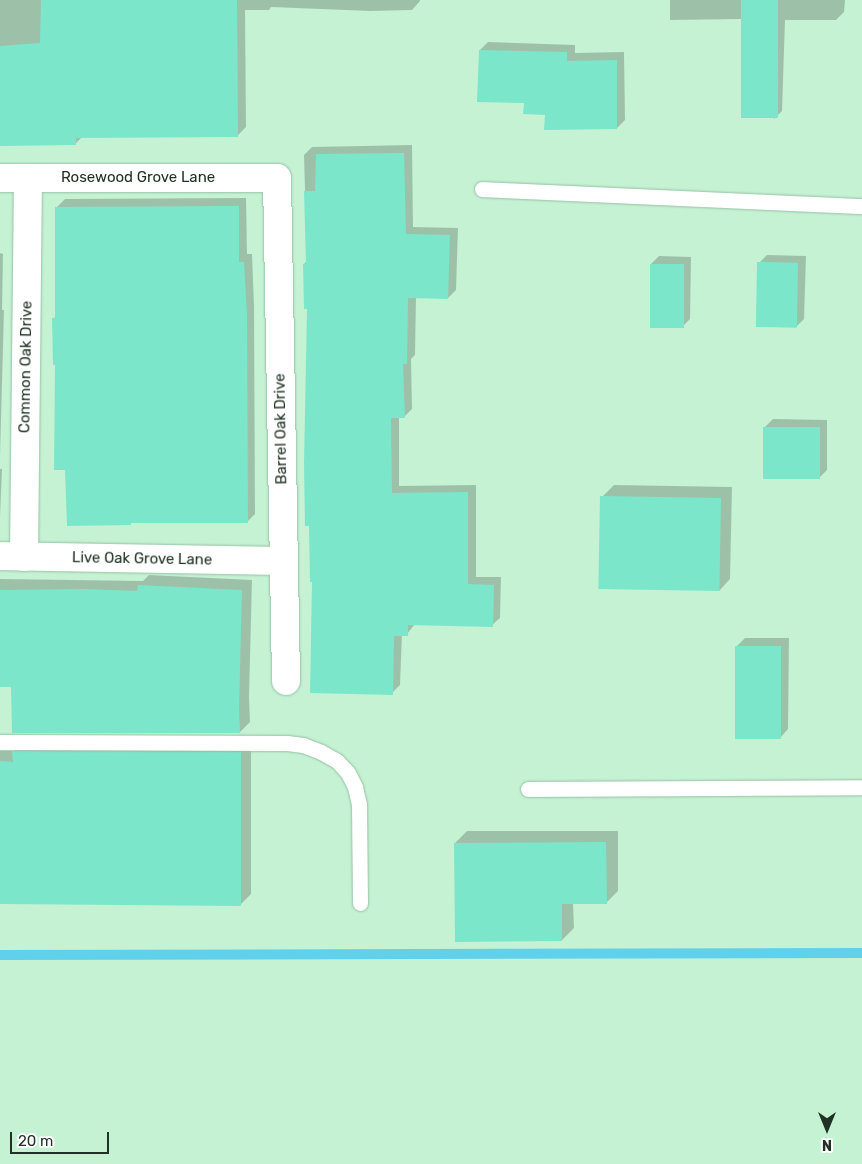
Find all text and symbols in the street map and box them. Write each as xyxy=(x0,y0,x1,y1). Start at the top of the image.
street label: Rosewood Grove Lane xyxy=(61,169,215,187)
street label: Common Oak Drive xyxy=(16,301,36,433)
street label: Barrel Oak Drive xyxy=(271,373,291,485)
street label: Live Oak Grove Lane xyxy=(72,549,212,569)
north arrow xyxy=(802,1104,852,1154)
scale bar xyxy=(12,1122,111,1154)
text: 20 m xyxy=(18,1132,53,1150)
text: N xyxy=(822,1136,832,1153)

